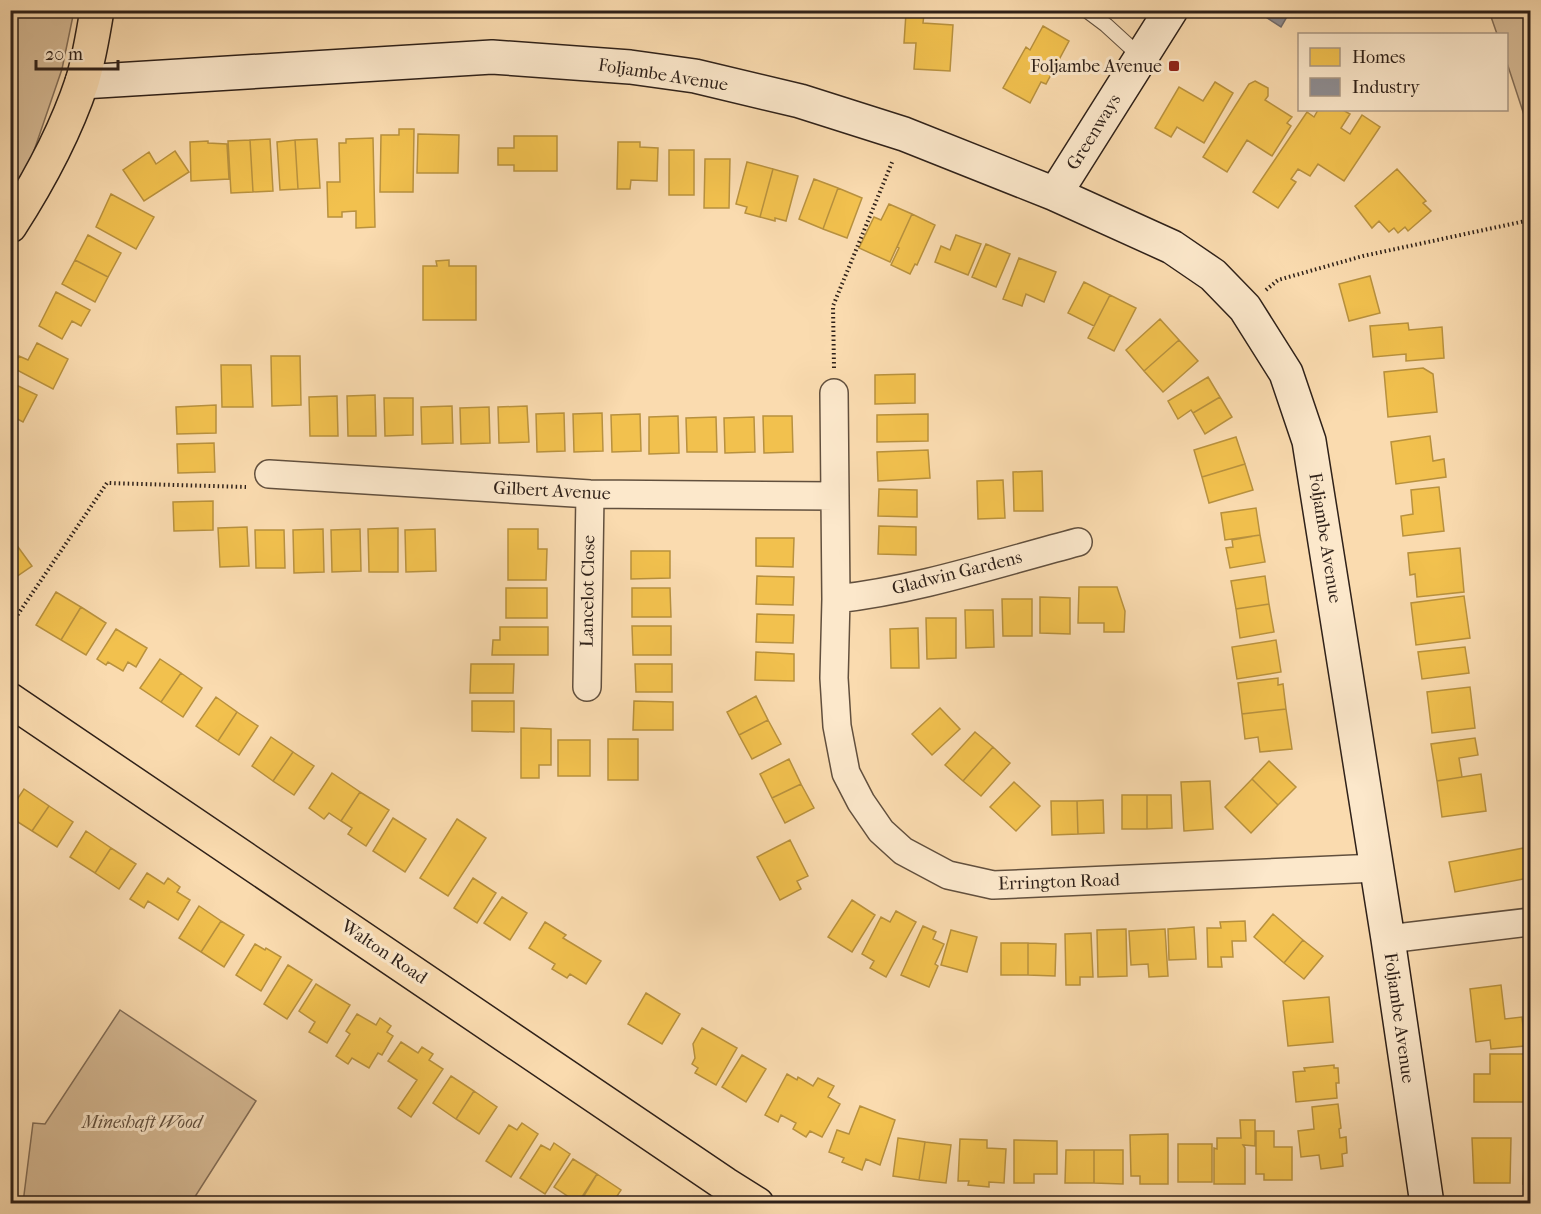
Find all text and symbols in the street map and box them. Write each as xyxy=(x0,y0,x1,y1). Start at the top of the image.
scale bar xyxy=(36,33,118,71)
legend xyxy=(1298,33,1508,111)
text: 20 m xyxy=(45,44,83,65)
text: Homes xyxy=(1352,47,1406,68)
street label: Foljambe Avenue xyxy=(596,54,730,96)
place label: Foljambe Avenue xyxy=(1030,56,1162,77)
marker: Foljambe Avenue xyxy=(1167,59,1181,73)
text: Industry xyxy=(1352,77,1421,98)
street label: Greenways xyxy=(1062,90,1126,174)
street label: Foljambe Avenue xyxy=(1304,471,1346,605)
street label: Gilbert Avenue xyxy=(493,477,611,505)
street label: Lancelot Close xyxy=(577,535,599,647)
street label: Gladwin Gardens xyxy=(890,547,1024,599)
street label: Errington Road xyxy=(998,869,1120,895)
street label: Walton Road xyxy=(336,915,431,989)
street label: Foljambe Avenue xyxy=(1379,951,1419,1085)
park label: Mineshaft Wood xyxy=(80,1112,205,1133)

